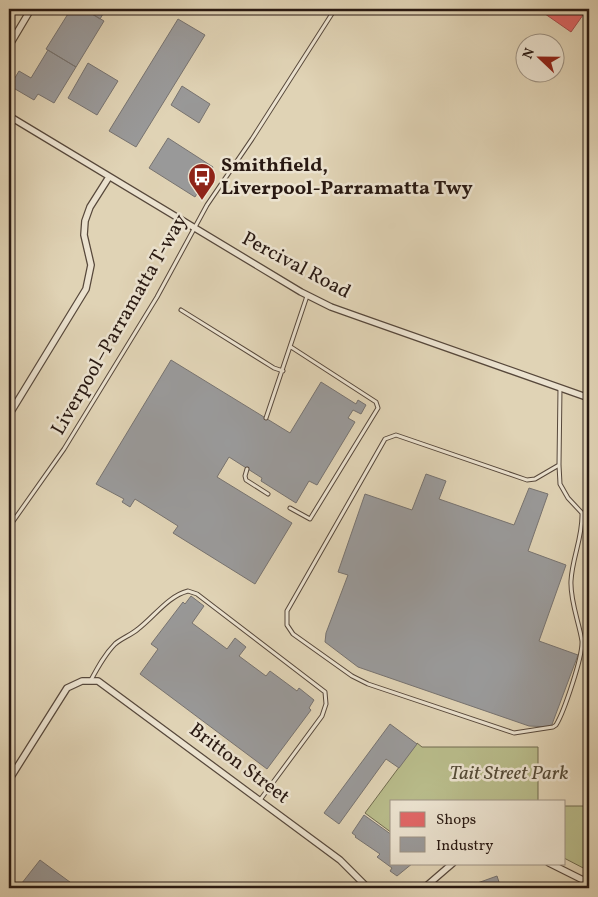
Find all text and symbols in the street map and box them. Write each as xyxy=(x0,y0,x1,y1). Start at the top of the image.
north arrow xyxy=(516,32,566,82)
text: N xyxy=(519,45,540,62)
place label: Smithfield, Liverpool-Parramatta Twy xyxy=(221,152,473,203)
bus stop icon: Smithfield, Liverpool-Parramatta Twy xyxy=(187,162,217,201)
street label: Liverpool–Parramatta T-way xyxy=(45,209,195,441)
street label: Percival Road xyxy=(237,226,355,306)
street label: Britton Street xyxy=(183,717,295,811)
park label: Tait Street Park xyxy=(449,760,569,788)
legend xyxy=(390,800,566,864)
text: Shops xyxy=(436,810,476,831)
text: Industry xyxy=(436,836,493,857)

